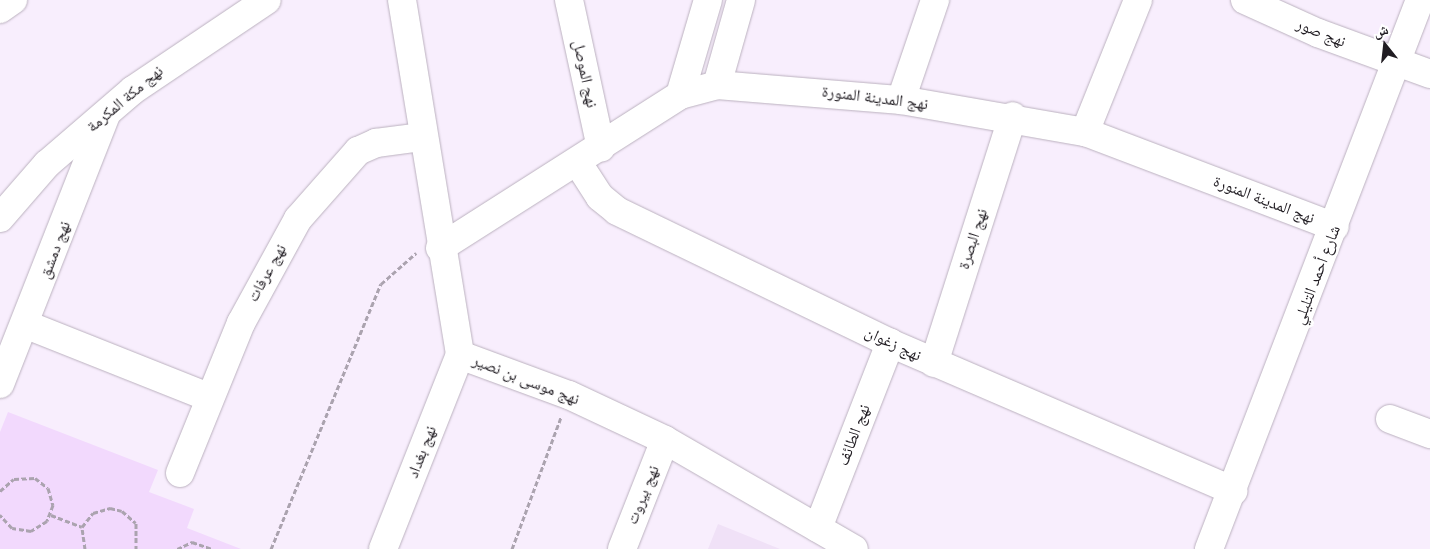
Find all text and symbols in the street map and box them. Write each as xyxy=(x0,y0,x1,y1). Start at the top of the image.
street label: نهج صور xyxy=(1293,14,1349,52)
north arrow xyxy=(1360,20,1410,70)
text: ش xyxy=(1371,20,1390,41)
street label: نهج الموصل xyxy=(568,38,602,110)
street label: نهج مكة المكرمة xyxy=(83,62,167,136)
street label: نهج المدينة المنورة xyxy=(821,82,929,114)
street label: نهج المدينة المنورة xyxy=(1211,172,1317,228)
street label: نهج البصرة xyxy=(954,206,992,272)
street label: نهج دمشق xyxy=(35,218,75,282)
street label: شارع أحمد التليلي xyxy=(1289,223,1345,327)
street label: نهج عرفات xyxy=(243,241,291,305)
street label: نهج زغوان xyxy=(862,323,924,365)
street label: نهج موسى بن نصير xyxy=(470,351,582,409)
street label: نهج الطائف xyxy=(834,402,874,468)
street label: نهج بغداد xyxy=(403,423,441,481)
street label: نهج بيروت xyxy=(623,463,663,527)

